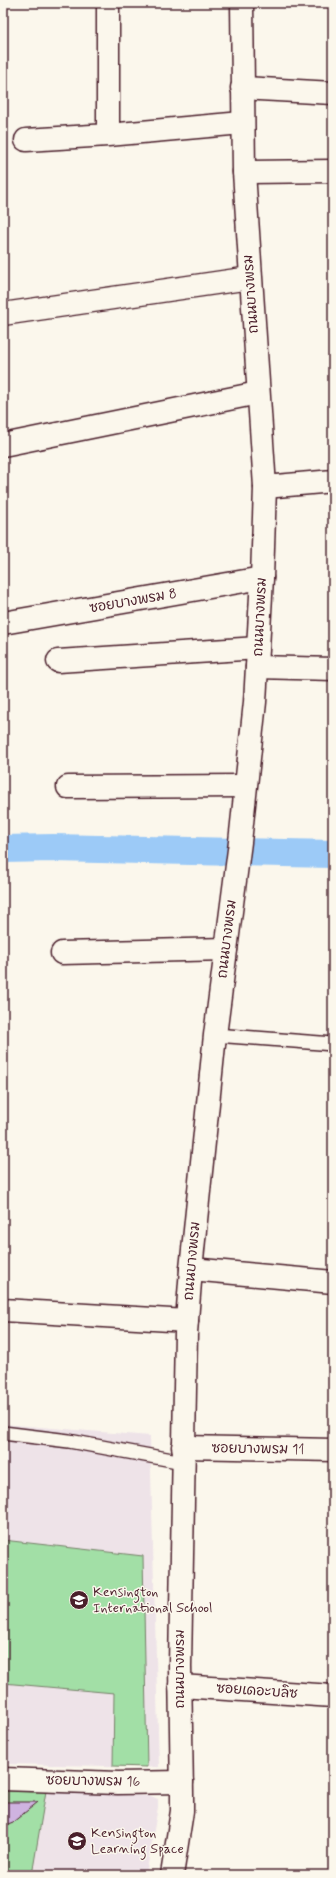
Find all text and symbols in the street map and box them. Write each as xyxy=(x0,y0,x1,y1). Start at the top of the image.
street label: ถนนบางพรม xyxy=(239,254,263,334)
street label: ถนนบางพรม xyxy=(249,577,271,657)
street label: ซอยบางพรม 8 xyxy=(88,584,178,618)
street label: ถนนบางพรม xyxy=(213,899,241,979)
street label: ถนนบางพรม xyxy=(180,1221,204,1301)
street label: ซอยบางพรม 11 xyxy=(211,1439,305,1459)
place label: Kensington International School xyxy=(93,1583,213,1617)
school or university icon: Kensington International School xyxy=(68,1589,90,1611)
street label: ถนนบางพรม xyxy=(171,1629,189,1709)
street label: ซอยเดอะบลิซ xyxy=(216,1679,299,1703)
street label: ซอยบางพรม 16 xyxy=(46,1771,141,1791)
place label: Kensington Learning Space xyxy=(91,1824,184,1860)
school or university icon: Kensington Learning Space xyxy=(66,1830,88,1852)

